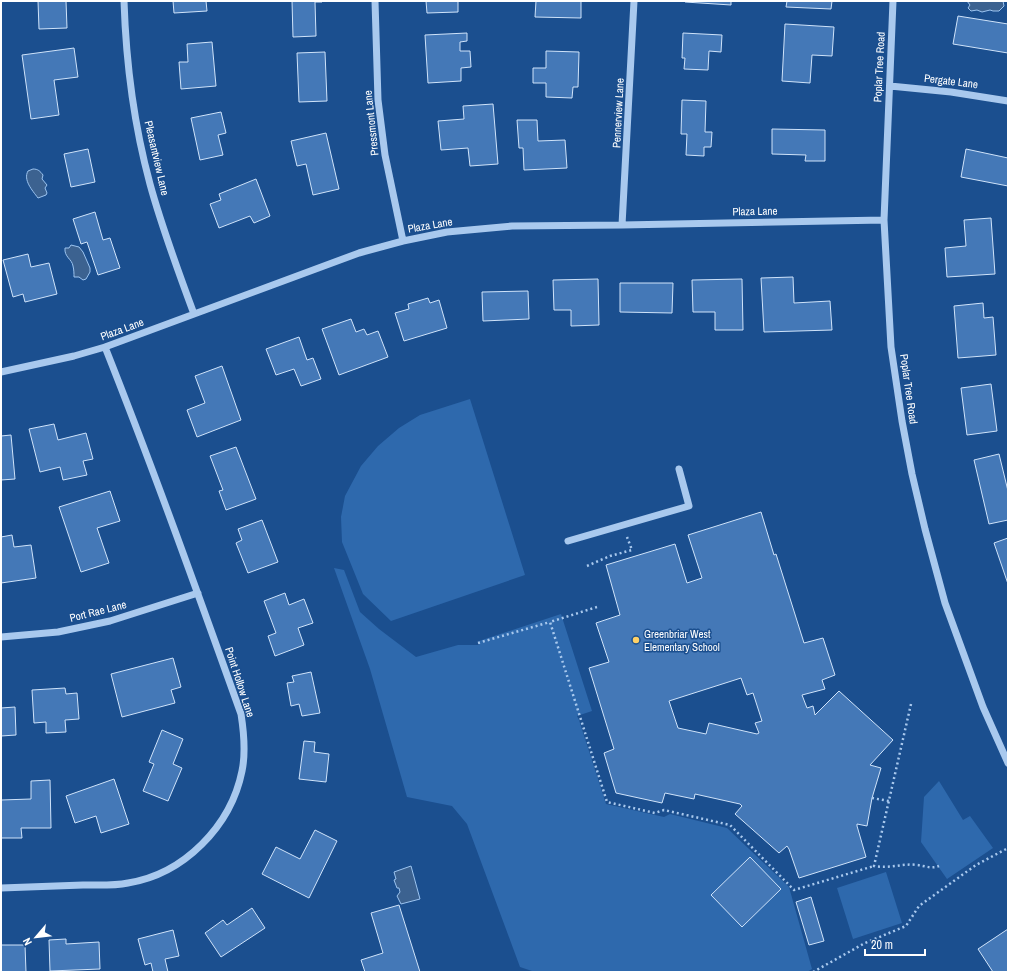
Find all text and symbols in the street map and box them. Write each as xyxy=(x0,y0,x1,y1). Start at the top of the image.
street label: Poplar Tree Road xyxy=(870,31,888,103)
street label: Pergate Lane xyxy=(923,71,979,91)
street label: Pennerview Lane xyxy=(609,78,627,148)
street label: Pressmont Lane xyxy=(361,90,381,156)
street label: Pleasantview Lane xyxy=(142,119,172,197)
street label: Plaza Lane xyxy=(732,204,778,218)
street label: Plaza Lane xyxy=(407,214,453,236)
street label: Plaza Lane xyxy=(98,315,146,343)
street label: Poplar Tree Road xyxy=(897,353,921,425)
street label: Port Rae Lane xyxy=(68,597,128,625)
place label: Greenbriar West Elementary School xyxy=(644,627,720,654)
marker: Greenbriar West Elementary School xyxy=(631,635,641,645)
street label: Point Hollow Lane xyxy=(222,645,258,719)
north arrow xyxy=(16,917,56,957)
scale bar xyxy=(865,931,925,957)
text: N xyxy=(19,936,35,948)
text: 20 m xyxy=(871,937,893,953)

